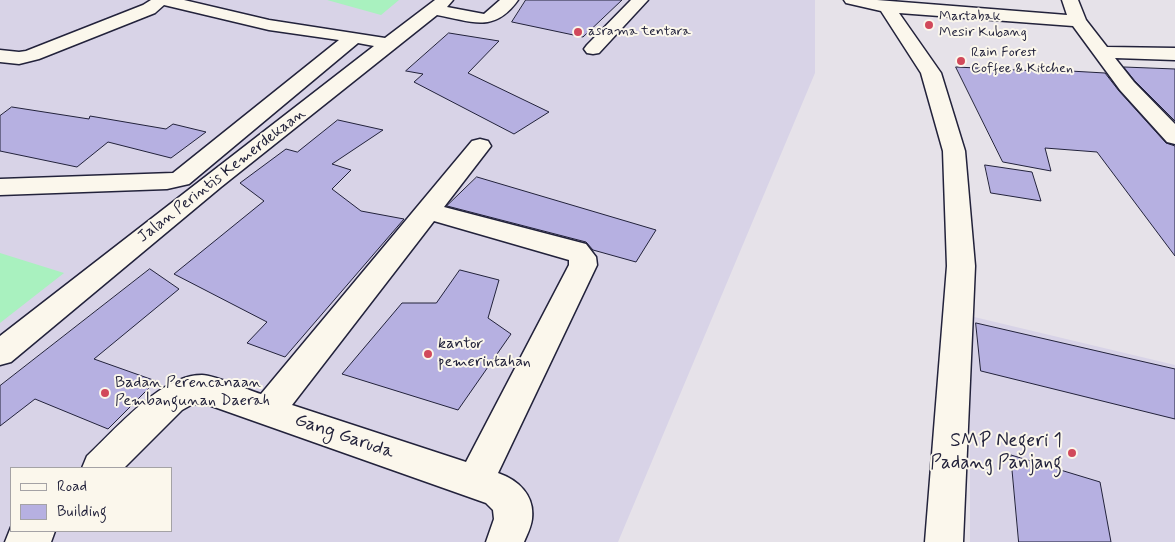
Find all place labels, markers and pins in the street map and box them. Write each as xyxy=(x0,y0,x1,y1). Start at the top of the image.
place label: Martabak Mesir Kubang xyxy=(939,9,1027,41)
marker: Martabak Mesir Kubang xyxy=(923,19,935,31)
place label: asrama tentara xyxy=(588,24,691,40)
marker: asrama tentara xyxy=(572,26,584,38)
place label: Rain Forest Coffee & Kitchen xyxy=(971,45,1073,78)
marker: Rain Forest Coffee & Kitchen xyxy=(955,55,967,67)
place label: kantor pemerintahan xyxy=(438,335,531,373)
marker: kantor pemerintahan xyxy=(422,348,434,360)
place label: Badan Perencanaan Pembangunan Daerah xyxy=(115,374,270,412)
marker: Badan Perencanaan Pembangunan Daerah xyxy=(99,387,111,399)
place label: SMP Negeri 1 Padang Panjang xyxy=(930,431,1062,475)
marker: SMP Negeri 1 Padang Panjang xyxy=(1066,447,1078,459)

